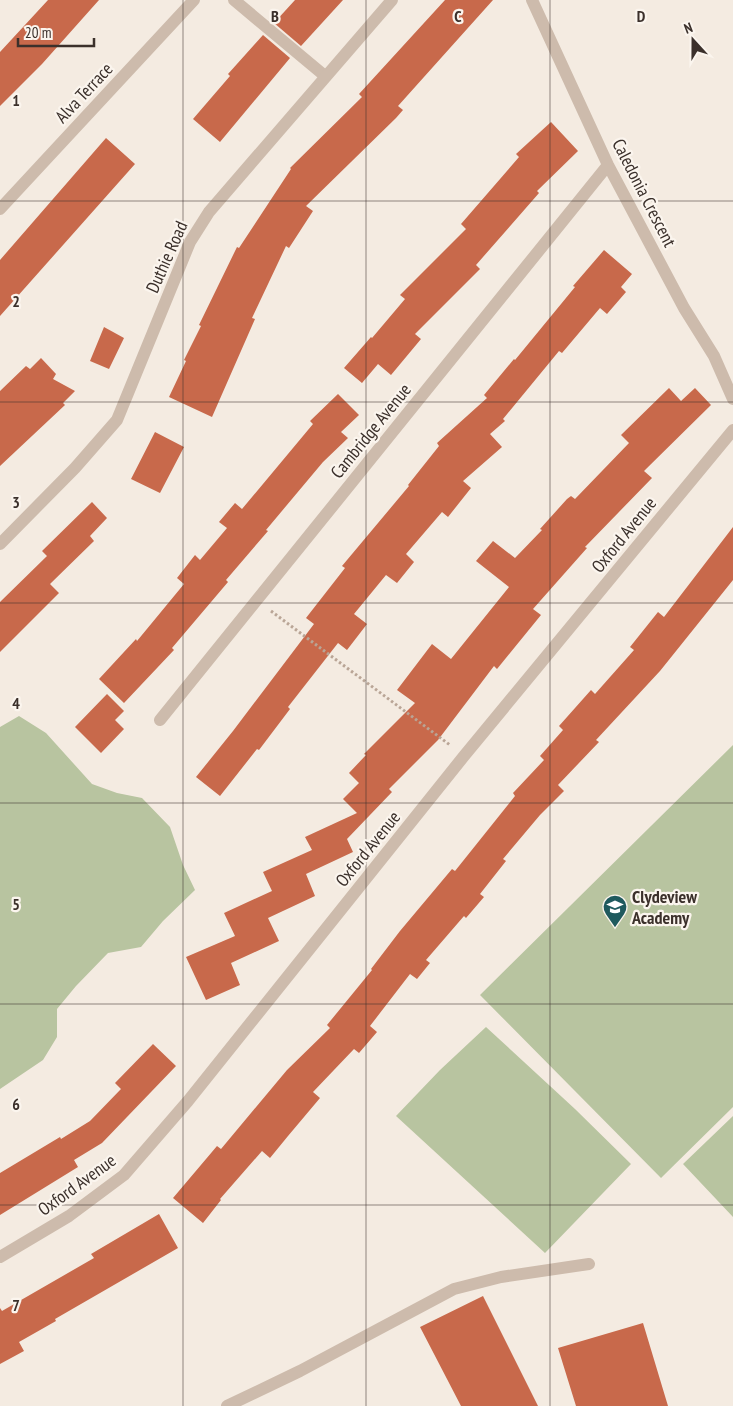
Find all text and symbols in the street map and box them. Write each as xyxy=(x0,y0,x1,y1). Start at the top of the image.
text: B xyxy=(271,6,279,26)
text: C xyxy=(454,6,462,26)
text: D xyxy=(637,6,646,26)
scale bar xyxy=(18,15,94,47)
north arrow xyxy=(668,15,718,65)
text: N xyxy=(682,18,695,38)
text: 20 m xyxy=(25,23,51,42)
street label: Alva Terrace xyxy=(50,58,117,128)
text: 1 xyxy=(12,90,20,110)
street label: Caledonia Crescent xyxy=(607,135,682,251)
street label: Duthie Road xyxy=(141,217,193,296)
text: 2 xyxy=(12,291,20,311)
street label: Cambridge Avenue xyxy=(325,379,416,483)
text: 3 xyxy=(12,492,20,512)
street label: Oxford Avenue xyxy=(586,492,661,577)
text: 4 xyxy=(12,693,20,713)
street label: Oxford Avenue xyxy=(330,806,405,891)
place label: Clydeview Academy xyxy=(631,885,697,929)
text: 5 xyxy=(12,894,20,914)
school or university icon: Clydeview Academy xyxy=(602,894,628,928)
text: 6 xyxy=(12,1094,20,1114)
street label: Oxford Avenue xyxy=(33,1149,120,1221)
text: 7 xyxy=(12,1295,20,1315)

